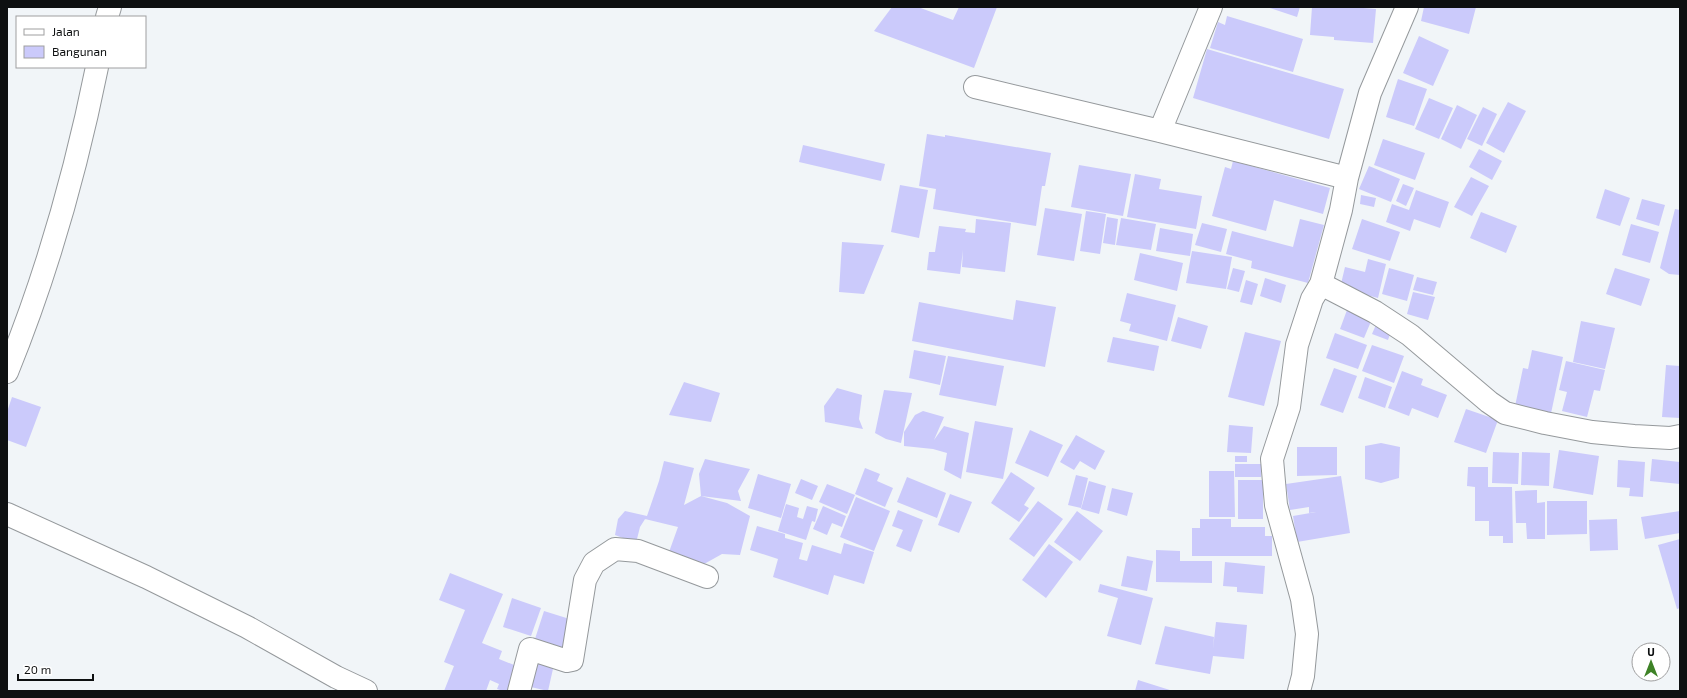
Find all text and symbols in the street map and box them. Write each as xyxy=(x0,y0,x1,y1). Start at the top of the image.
legend xyxy=(16,16,146,68)
text: Jalan xyxy=(52,24,80,38)
text: Bangunan xyxy=(52,44,107,58)
north arrow xyxy=(1631,642,1671,682)
text: U xyxy=(1647,645,1655,658)
scale bar xyxy=(18,656,93,682)
text: 20 m xyxy=(24,662,51,676)

